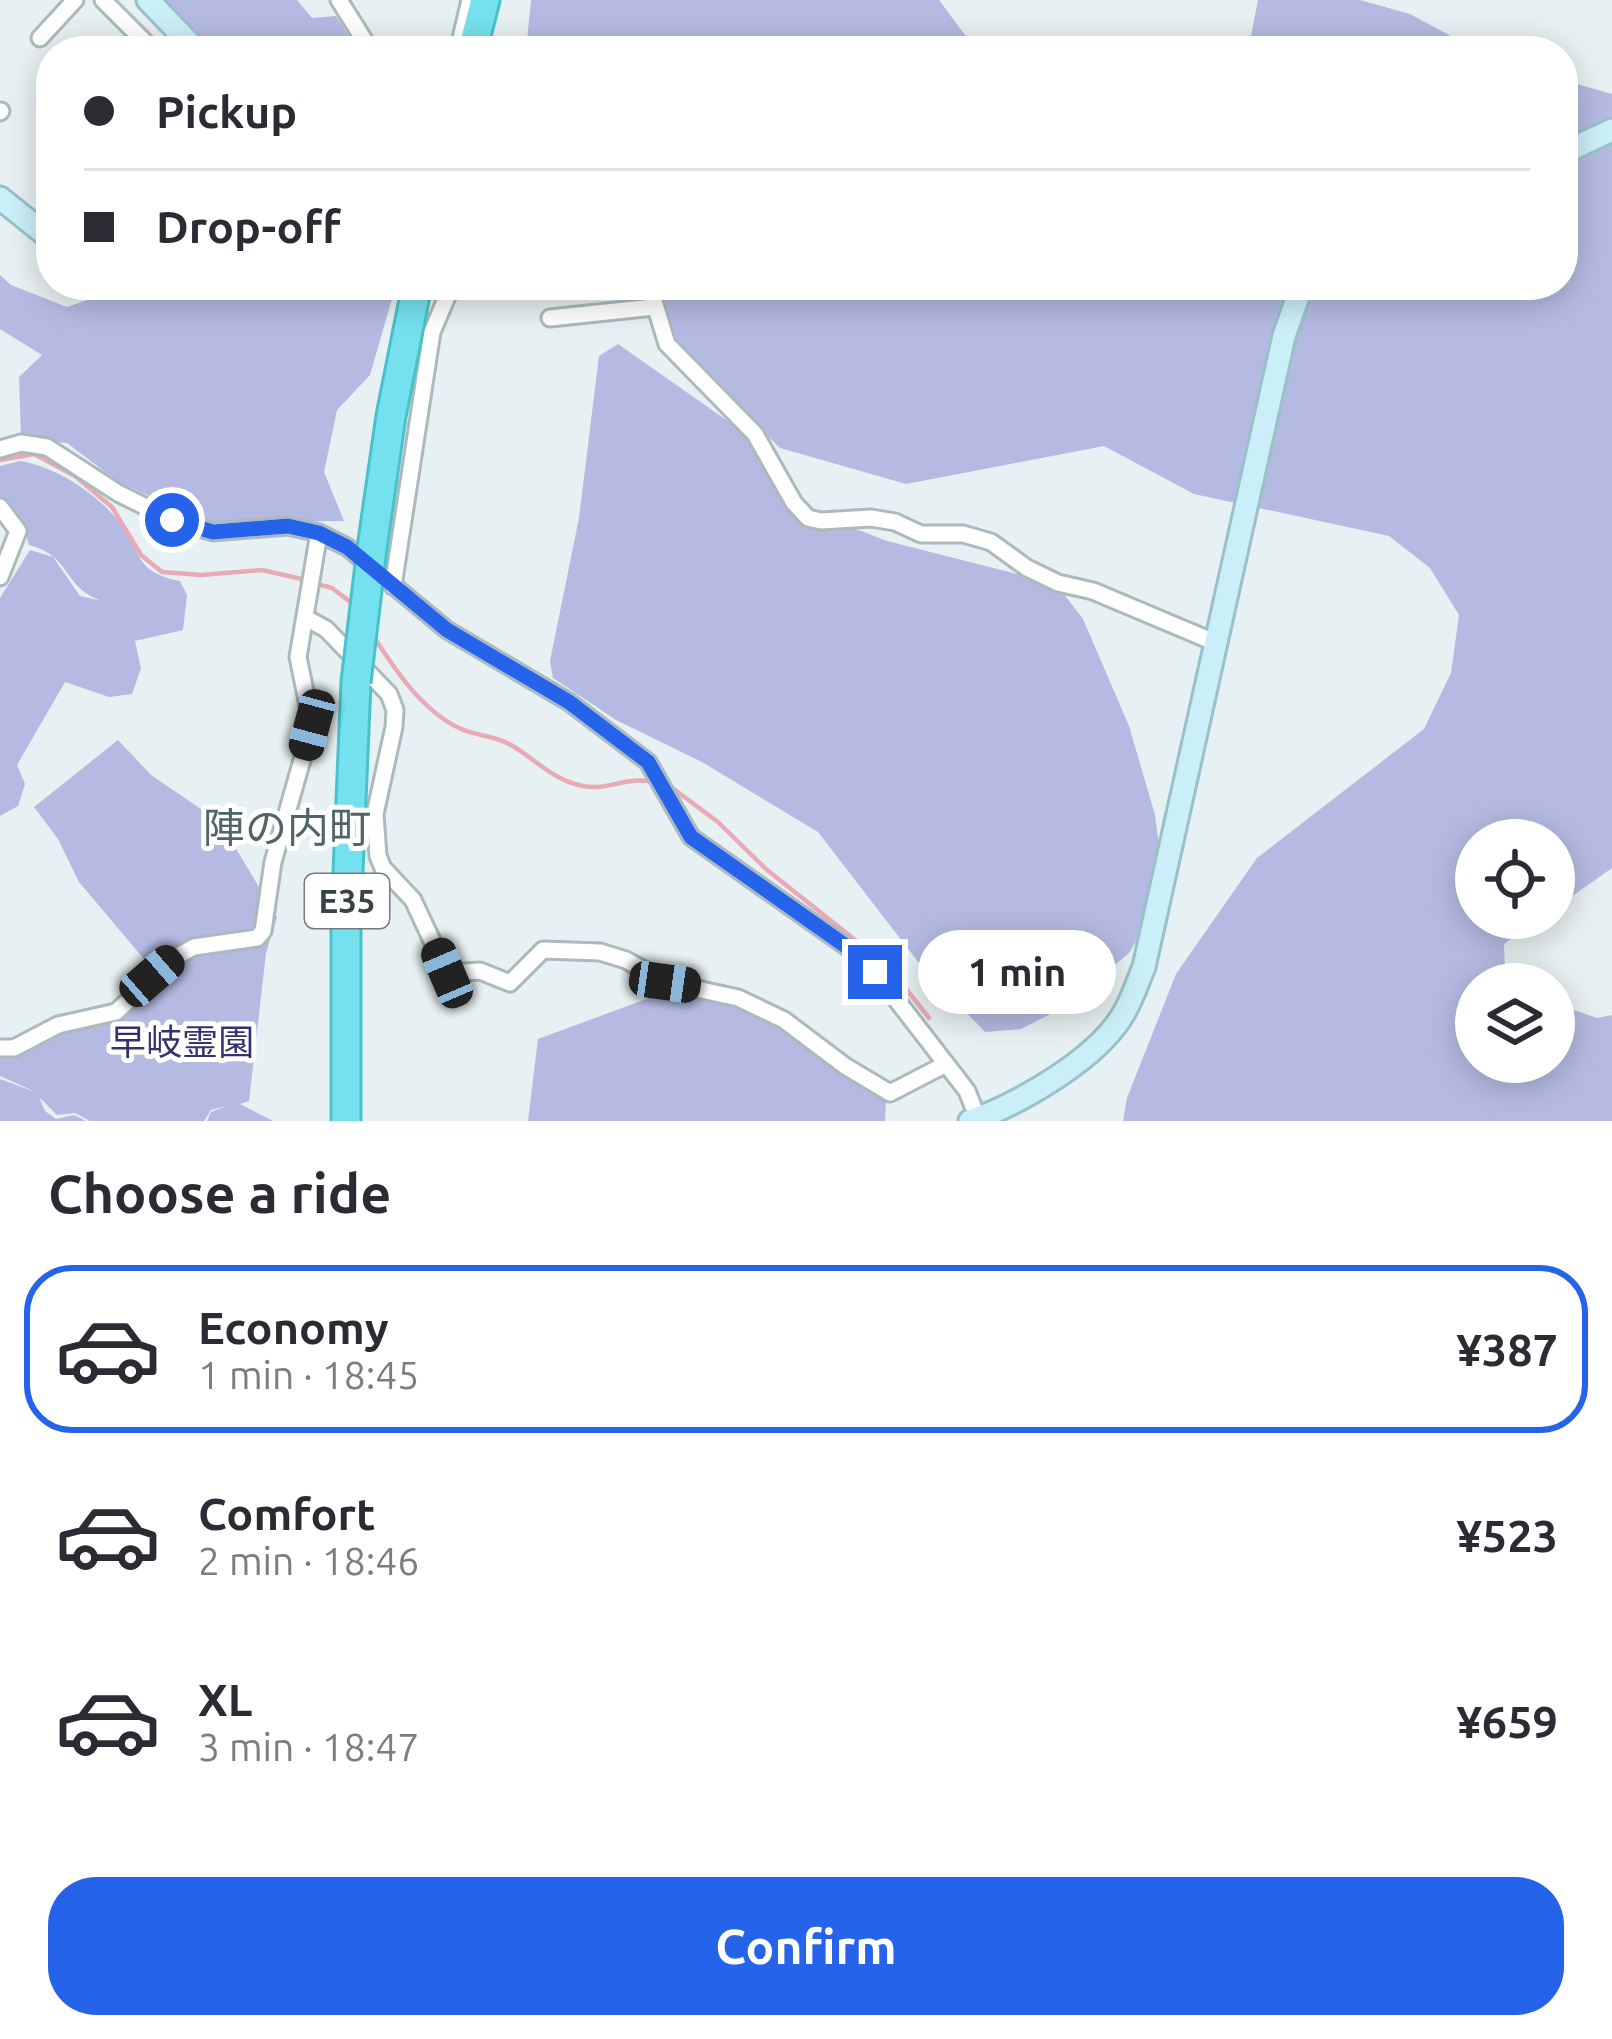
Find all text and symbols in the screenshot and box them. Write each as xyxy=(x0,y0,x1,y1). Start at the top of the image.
text: Pickup xyxy=(156,86,297,137)
text: Drop-off xyxy=(156,201,341,252)
route start xyxy=(145,493,199,547)
car xyxy=(285,686,339,764)
district label: 陣の内町 xyxy=(203,804,371,851)
map controls xyxy=(1455,819,1575,1083)
button: locate xyxy=(1455,819,1575,939)
road number: E35 xyxy=(305,874,389,928)
callout: 1 min xyxy=(917,930,1115,1014)
car xyxy=(416,933,478,1013)
car xyxy=(113,939,191,1013)
route end xyxy=(848,945,902,999)
text: 1 min xyxy=(968,950,1066,993)
car xyxy=(627,959,703,1005)
button: layers xyxy=(1455,963,1575,1083)
park label: 早岐霊園 xyxy=(110,1021,254,1062)
text: Choose a ride xyxy=(48,1163,391,1223)
icon: car xyxy=(54,1295,162,1403)
text: Economy xyxy=(198,1302,389,1353)
text: ¥387 xyxy=(1456,1324,1558,1375)
text: 1 min · 18:45 xyxy=(198,1353,419,1396)
icon: car xyxy=(54,1481,162,1589)
text: Comfort xyxy=(198,1488,375,1539)
text: ¥523 xyxy=(1456,1510,1558,1561)
text: 2 min · 18:46 xyxy=(198,1539,419,1582)
icon: car xyxy=(54,1667,162,1775)
text: XL xyxy=(198,1674,252,1725)
text: ¥659 xyxy=(1456,1696,1558,1747)
text: 3 min · 18:47 xyxy=(198,1725,419,1768)
button: Confirm xyxy=(48,1877,1564,2015)

